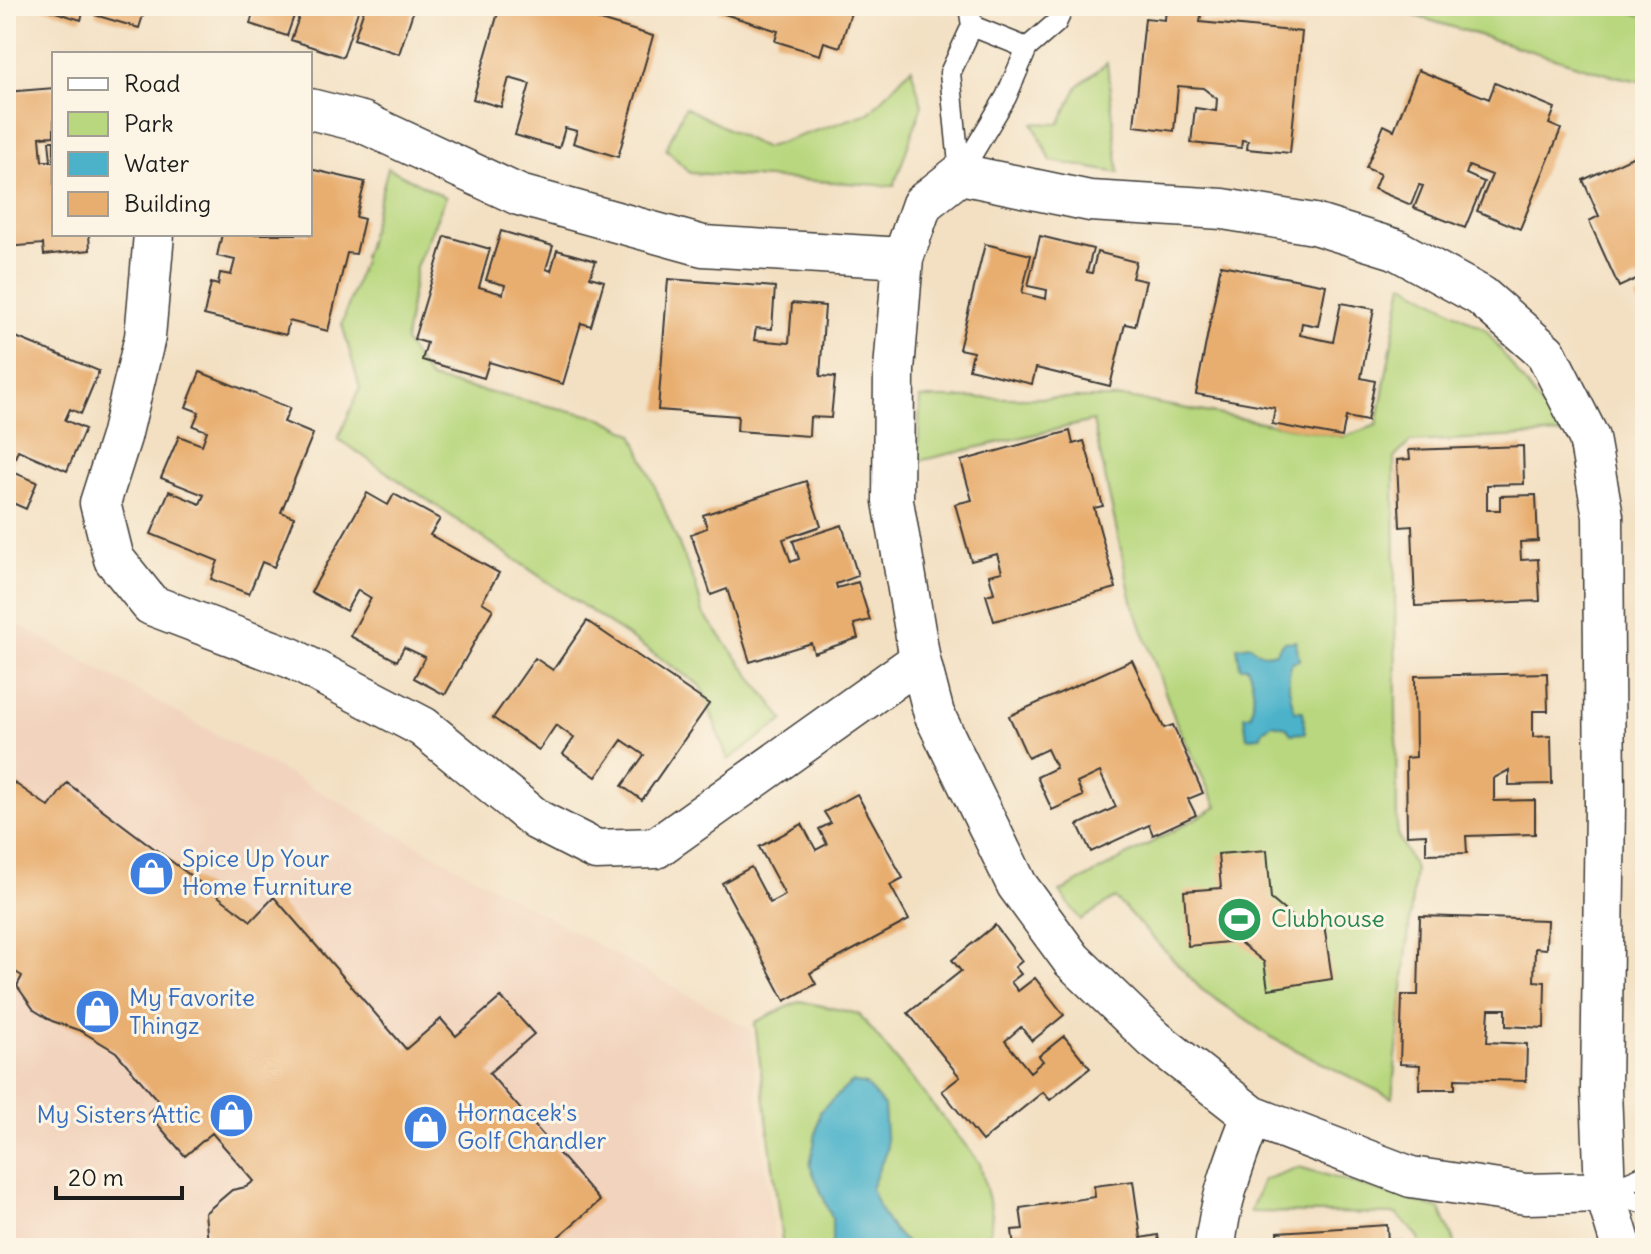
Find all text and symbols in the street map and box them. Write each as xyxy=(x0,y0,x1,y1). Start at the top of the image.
legend xyxy=(52,52,312,236)
text: Road xyxy=(124,68,180,98)
text: Park xyxy=(124,108,174,138)
text: Water xyxy=(124,148,189,178)
text: Building xyxy=(124,188,211,218)
place label: Spice Up Your Home Furniture xyxy=(182,843,352,901)
shop icon: Spice Up Your Home Furniture xyxy=(127,849,175,897)
sports icon: Clubhouse xyxy=(1216,895,1264,943)
place label: Clubhouse xyxy=(1271,903,1385,933)
place label: My Favorite Thingz xyxy=(129,982,255,1040)
shop icon: My Favorite Thingz xyxy=(74,988,122,1036)
shop icon: My Sisters Attic xyxy=(208,1091,256,1139)
place label: Hornacek's Golf Chandler xyxy=(457,1097,606,1155)
place label: My Sisters Attic xyxy=(37,1099,201,1129)
shop icon: Hornacek's Golf Chandler xyxy=(402,1103,450,1151)
scale bar xyxy=(56,1150,182,1200)
text: 20 m xyxy=(68,1162,124,1192)

